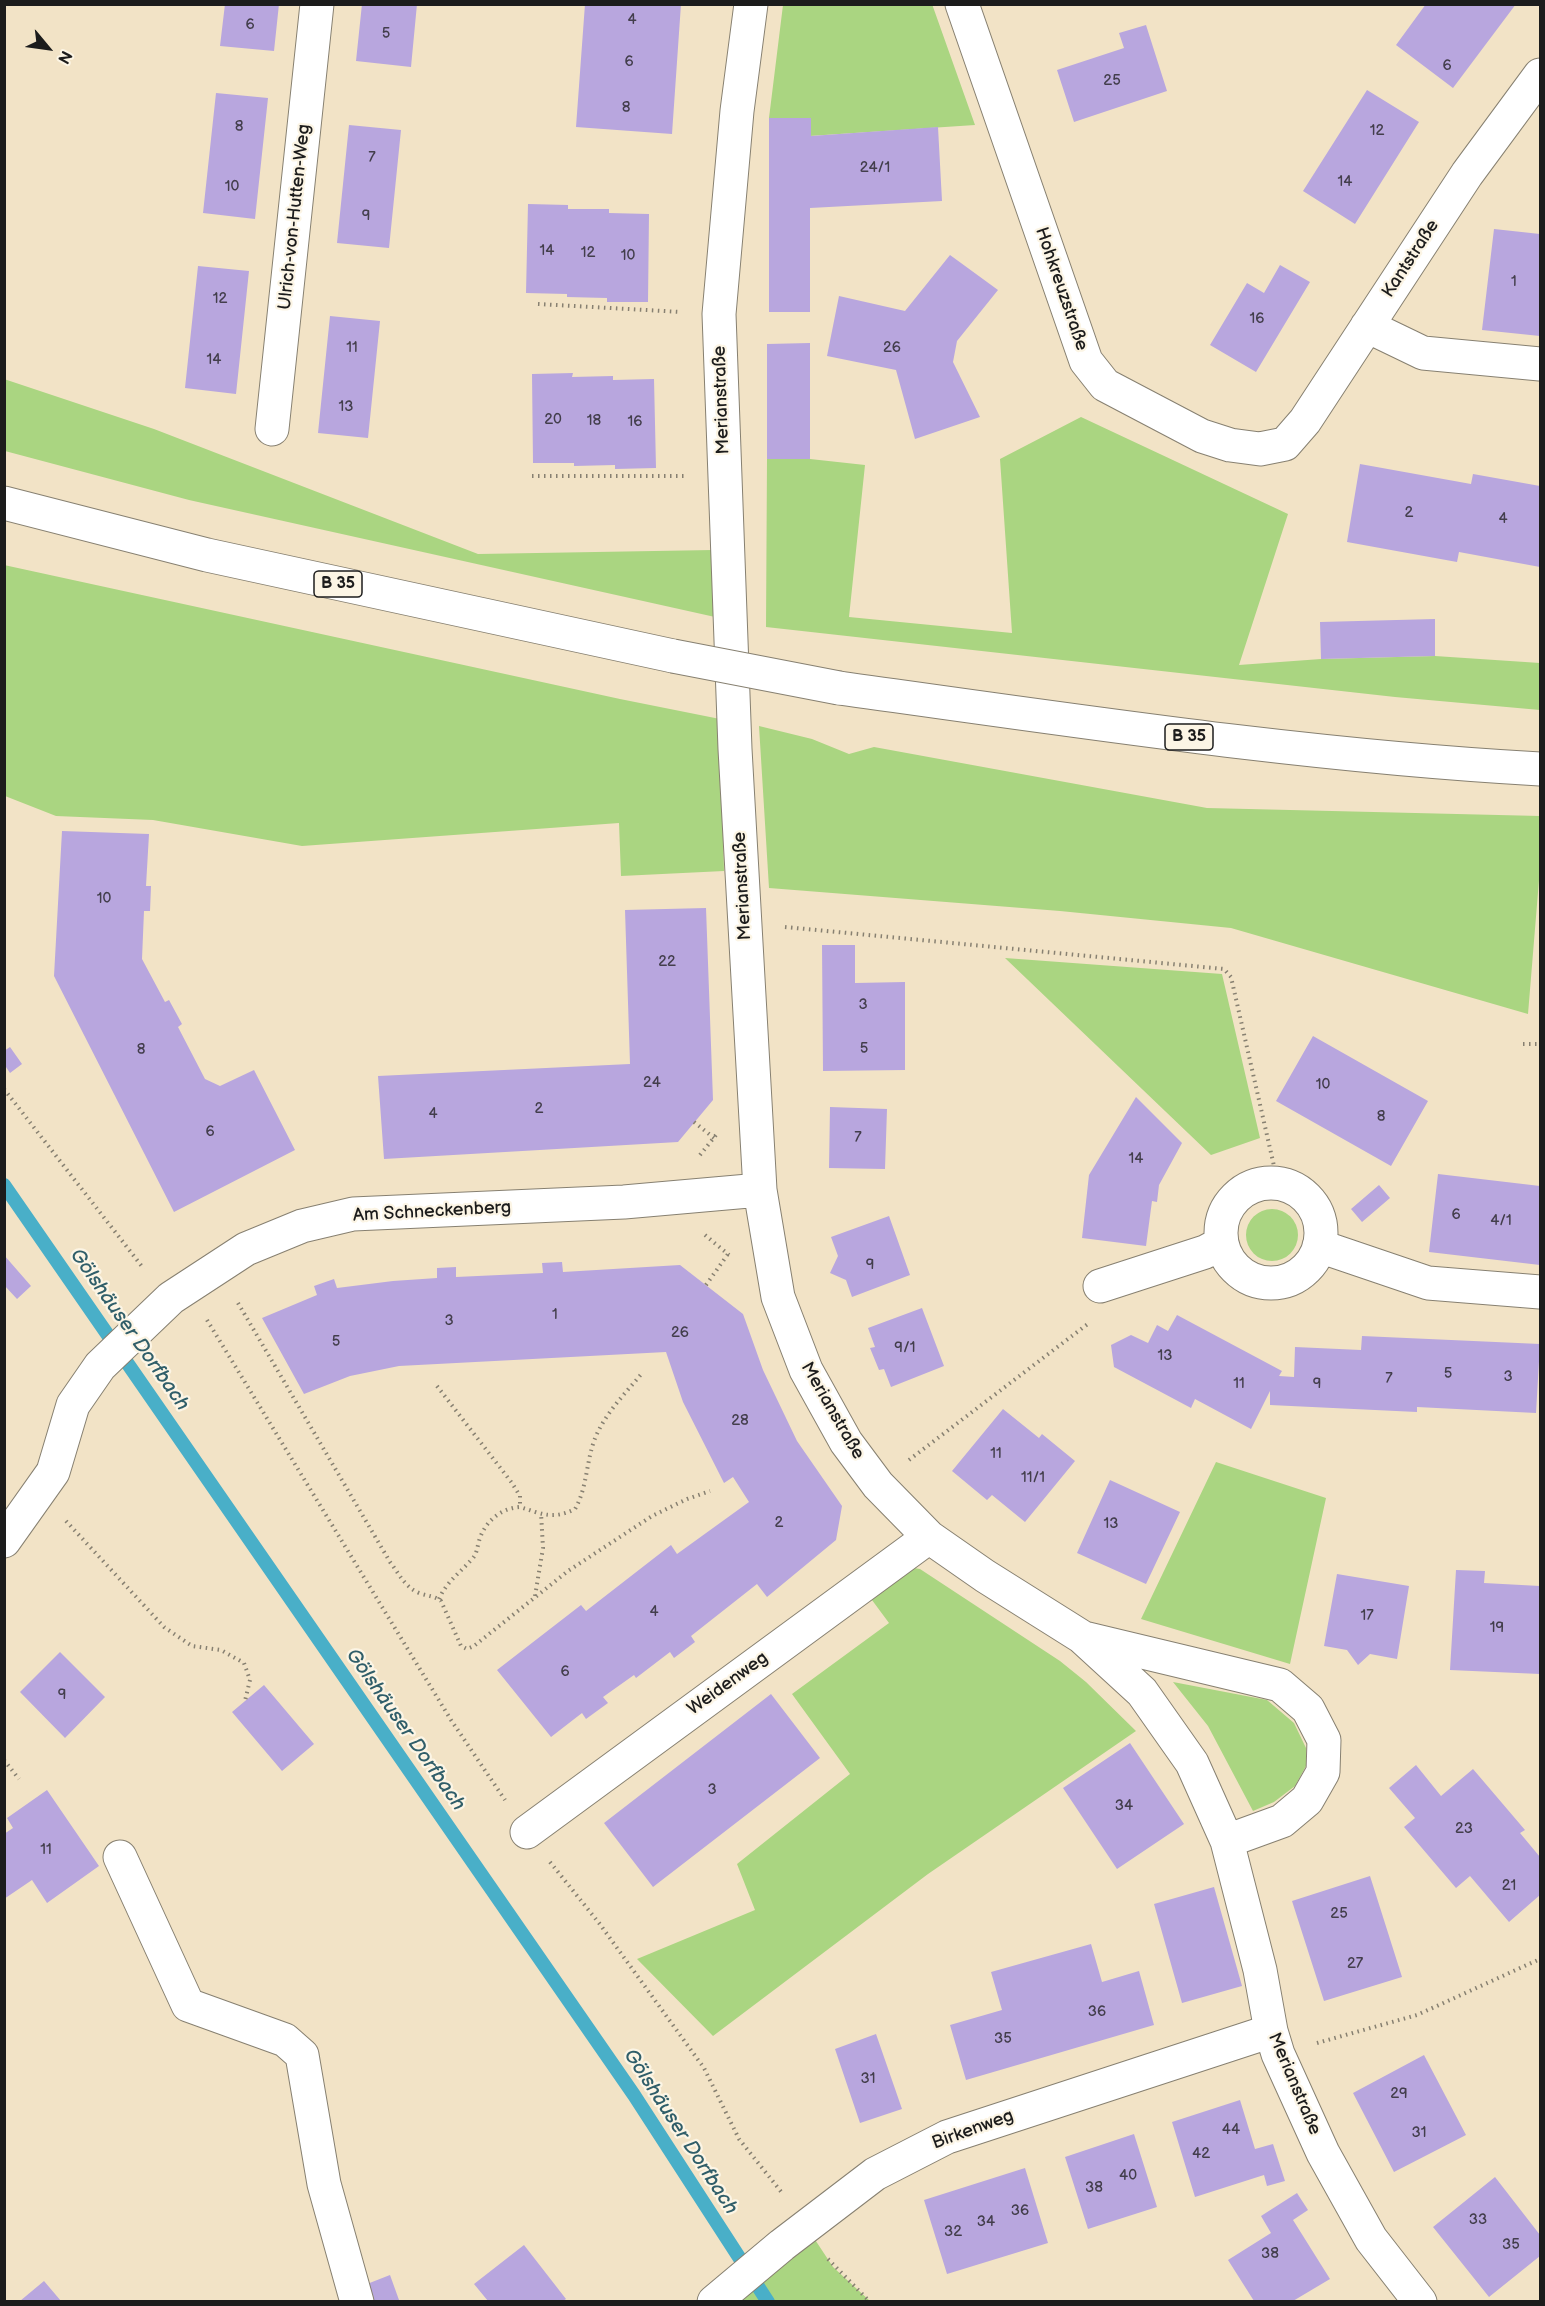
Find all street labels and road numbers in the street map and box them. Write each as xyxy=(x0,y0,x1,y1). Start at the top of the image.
street label: Ulrich-von-Hutten-Weg xyxy=(275,123,315,311)
street label: Kantstraße xyxy=(1378,216,1444,302)
street label: Hohkreuzstraße xyxy=(1030,224,1092,354)
street label: Merianstraße xyxy=(709,345,735,455)
road number: B 35 xyxy=(314,571,362,597)
road number: B 35 xyxy=(1165,724,1213,750)
street label: Merianstraße xyxy=(729,831,757,941)
street label: Am Schneckenberg xyxy=(352,1197,512,1227)
street label: Merianstraße xyxy=(795,1359,869,1463)
street label: Weidenweg xyxy=(684,1648,772,1720)
street label: Merianstraße xyxy=(1263,2030,1325,2138)
street label: Birkenweg xyxy=(929,2105,1017,2155)

